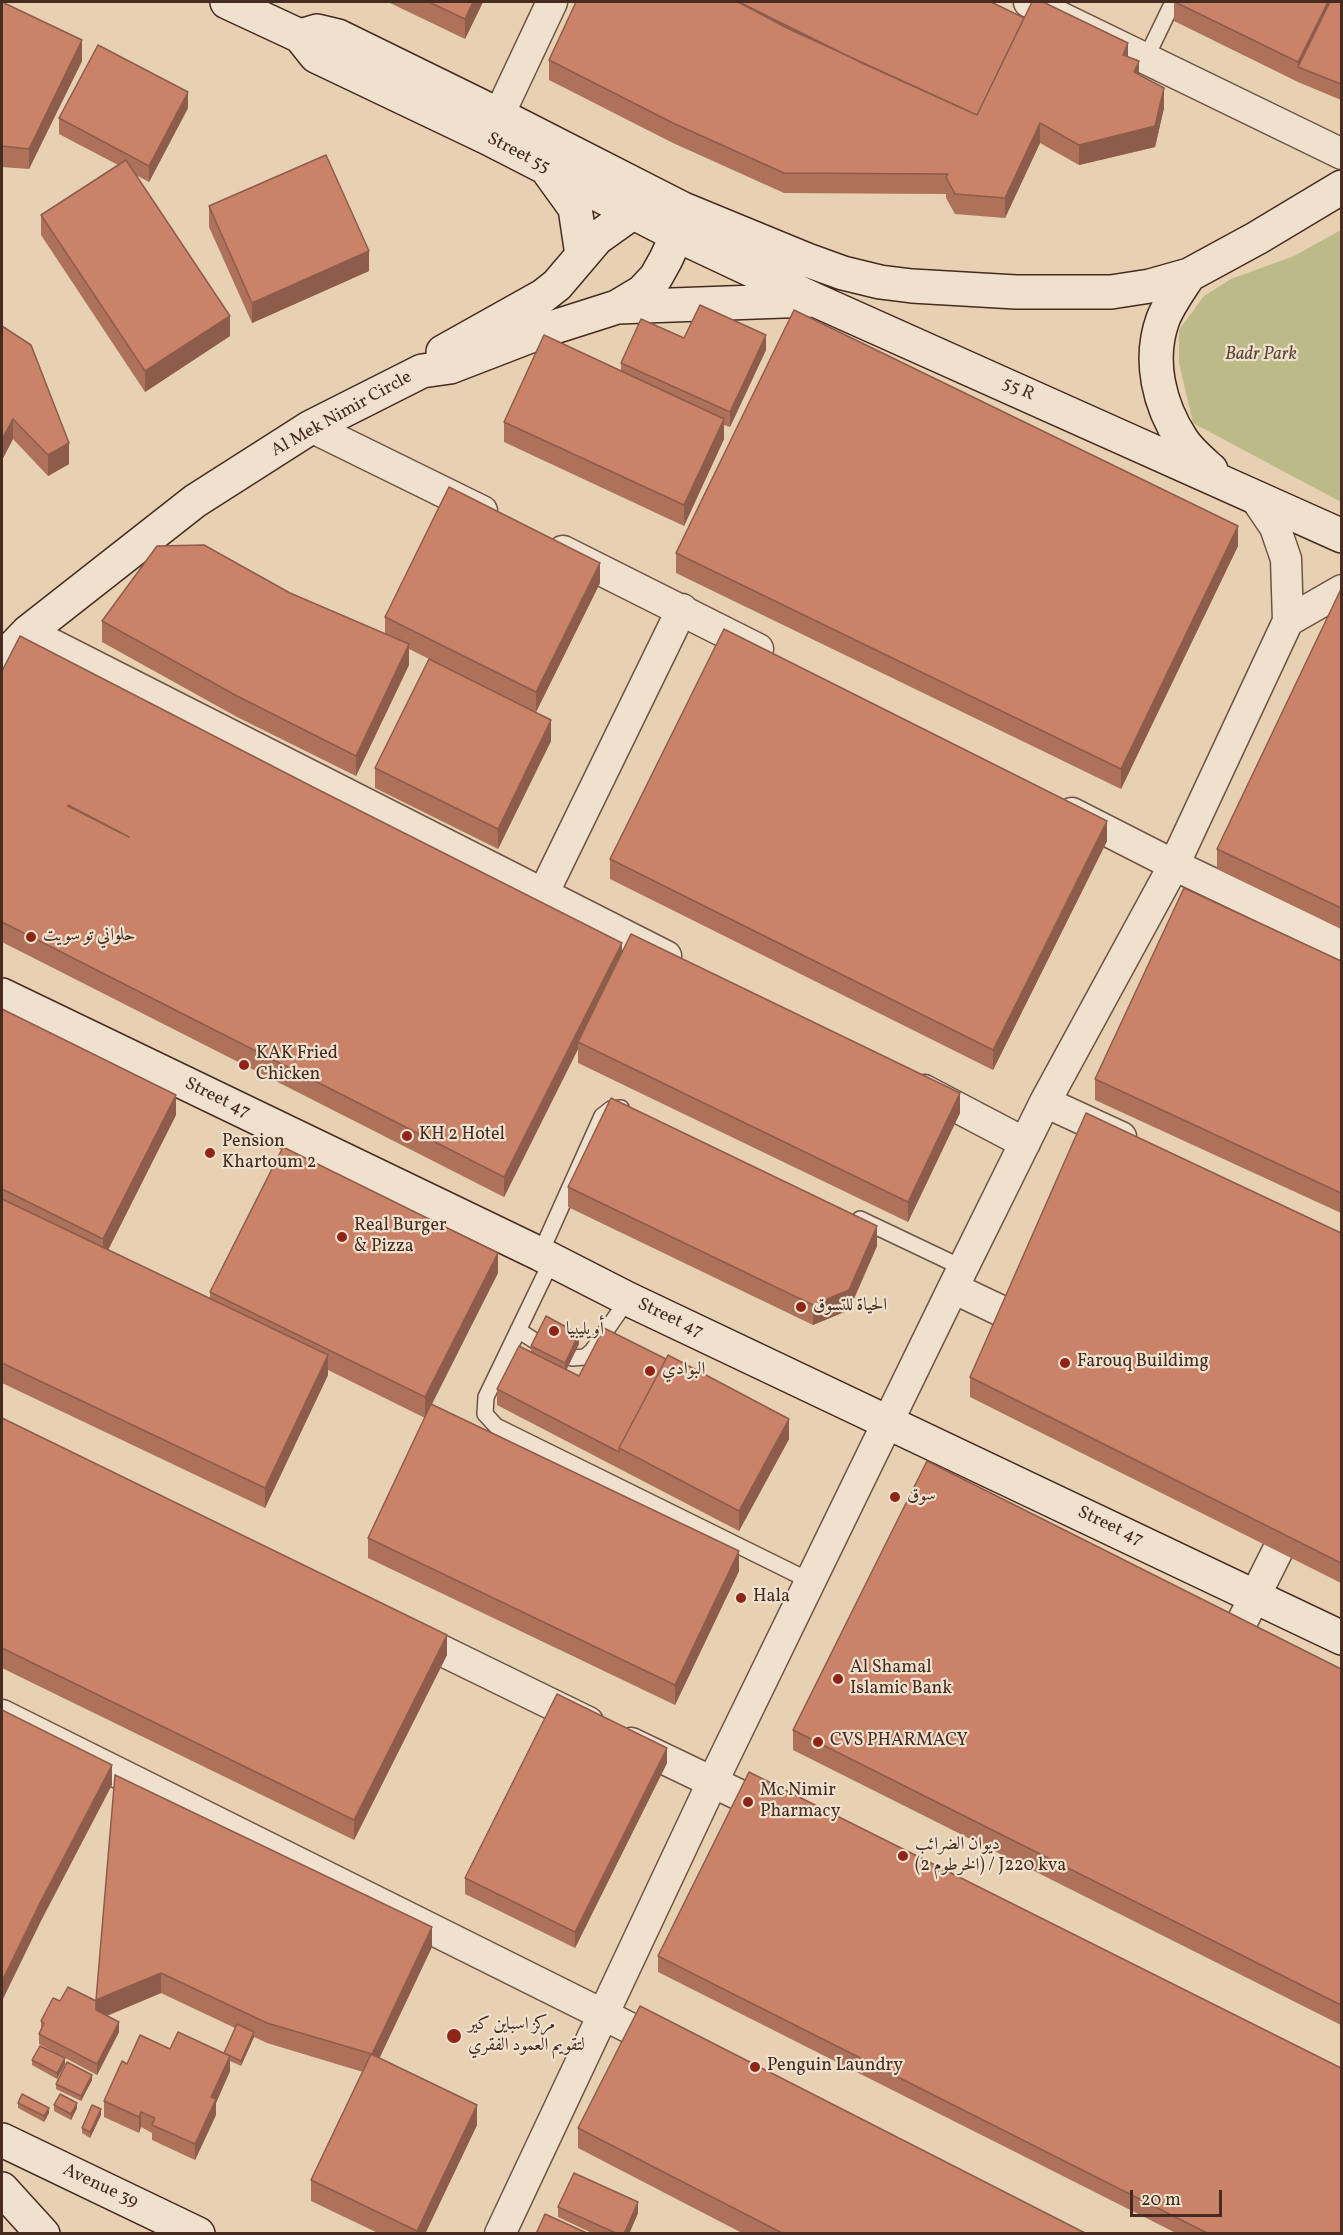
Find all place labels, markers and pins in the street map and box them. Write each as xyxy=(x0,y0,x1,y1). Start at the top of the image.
place label: حلواني تو سويت xyxy=(43,926,135,948)
marker: حلواني تو سويت xyxy=(24,930,38,944)
place label: KAK Fried Chicken xyxy=(256,1044,338,1086)
marker: KAK Fried Chicken xyxy=(237,1058,251,1072)
place label: KH 2 Hotel xyxy=(419,1125,505,1147)
marker: KH 2 Hotel xyxy=(400,1129,414,1143)
place label: Pension Khartoum 2 xyxy=(222,1132,316,1174)
marker: Pension Khartoum 2 xyxy=(203,1146,217,1160)
place label: Real Burger & Pizza xyxy=(354,1216,447,1258)
marker: Real Burger & Pizza xyxy=(335,1230,349,1244)
place label: الحياة للتسوق xyxy=(813,1296,887,1318)
marker: الحياة للتسوق xyxy=(794,1300,808,1314)
place label: أويليبيا xyxy=(566,1320,604,1342)
marker: أويليبيا xyxy=(547,1324,561,1338)
place label: Farouq Buildimg xyxy=(1077,1352,1209,1374)
marker: Farouq Buildimg xyxy=(1058,1356,1072,1370)
place label: البوادي xyxy=(662,1360,705,1382)
marker: البوادي xyxy=(643,1364,657,1378)
place label: سوق xyxy=(907,1486,936,1508)
marker: سوق xyxy=(888,1490,902,1504)
place label: Hala xyxy=(753,1587,790,1609)
marker: Hala xyxy=(734,1591,748,1605)
place label: Al Shamal Islamic Bank xyxy=(850,1658,952,1700)
marker: Al Shamal Islamic Bank xyxy=(831,1672,845,1686)
place label: CVS PHARMACY xyxy=(830,1731,968,1753)
marker: CVS PHARMACY xyxy=(811,1735,825,1749)
place label: Mc Nimir Pharmacy xyxy=(760,1781,840,1824)
marker: Mc Nimir Pharmacy xyxy=(741,1795,755,1809)
place label: ديوان الضرائب (الخرطوم 2) / J220 kva xyxy=(915,1835,1066,1878)
marker: ديوان الضرائب (الخرطوم 2) / J220 kva xyxy=(896,1849,910,1863)
place label: مركز اسباين كير لتقويم العمود الفقري xyxy=(468,2015,585,2058)
marker: مركز اسباين كير لتقويم العمود الفقري xyxy=(445,2027,463,2045)
place label: Penguin Laundry xyxy=(767,2056,903,2078)
marker: Penguin Laundry xyxy=(748,2060,762,2074)

